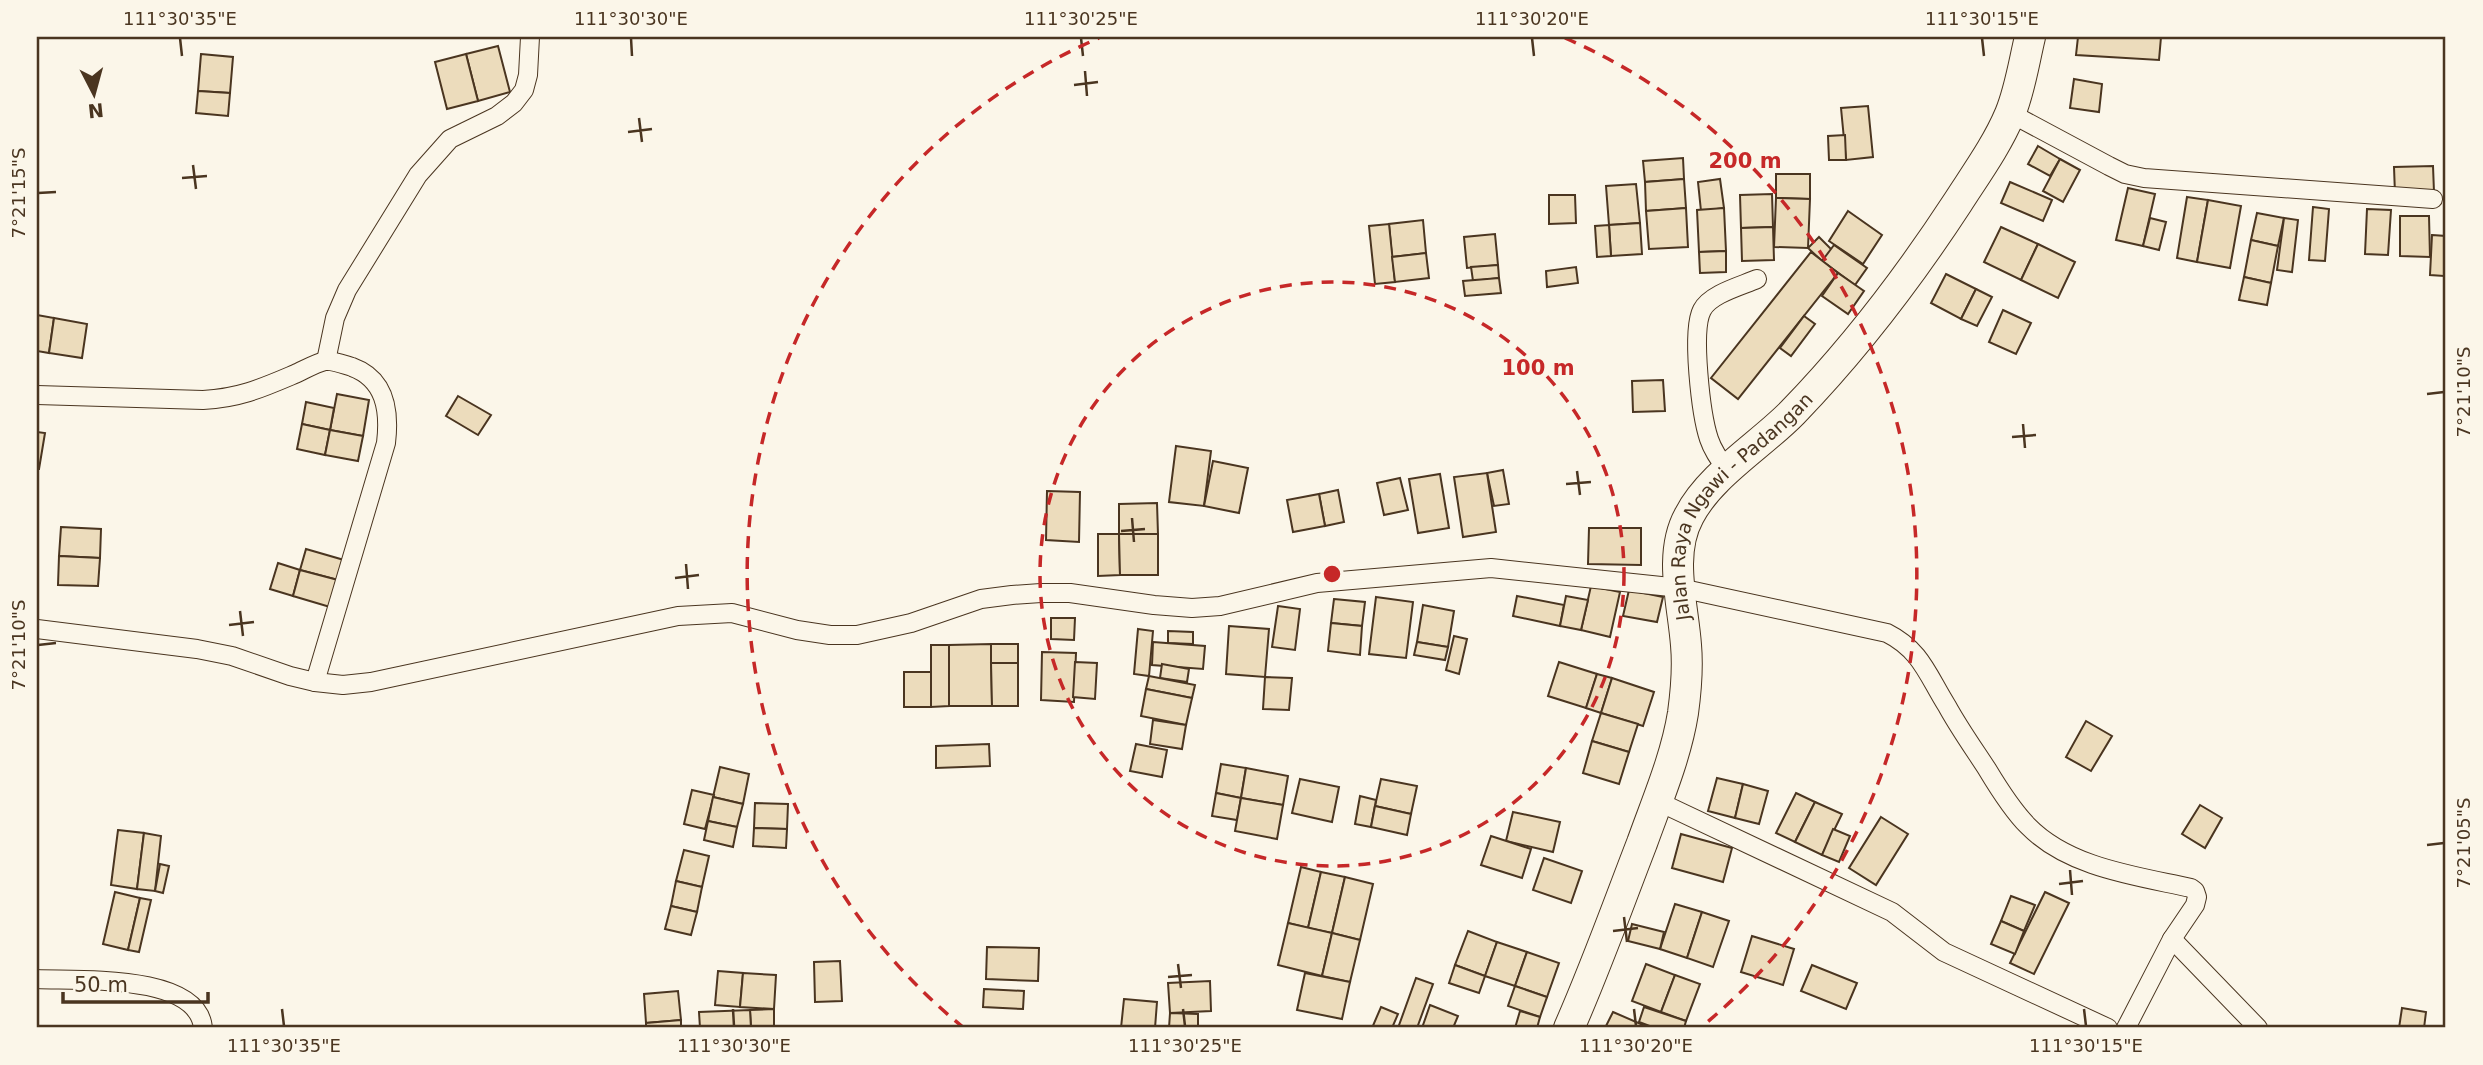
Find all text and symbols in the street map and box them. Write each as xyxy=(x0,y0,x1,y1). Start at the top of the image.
text: 111°30'35"E xyxy=(123,8,237,29)
text: 111°30'30"E xyxy=(574,8,688,29)
text: 111°30'25"E xyxy=(1024,8,1138,29)
text: 111°30'20"E xyxy=(1475,8,1589,29)
text: 111°30'15"E xyxy=(1925,8,2039,29)
north arrow xyxy=(60,60,130,130)
text: N xyxy=(87,99,105,123)
text: 7°21'15"S xyxy=(8,148,29,238)
text: 200 m xyxy=(1708,149,1782,173)
text: 7°21'10"S xyxy=(2453,347,2474,437)
text: 100 m xyxy=(1501,356,1575,380)
street label: Jalan Raya Ngawi - Padangan xyxy=(1667,388,1817,623)
centre of rings xyxy=(1320,562,1344,586)
text: 7°21'10"S xyxy=(8,600,29,690)
text: 7°21'05"S xyxy=(2453,798,2474,888)
scale bar xyxy=(63,960,208,1004)
text: 50 m xyxy=(74,973,128,997)
text: 111°30'35"E xyxy=(227,1035,341,1056)
text: 111°30'30"E xyxy=(677,1035,791,1056)
text: 111°30'25"E xyxy=(1128,1035,1242,1056)
text: 111°30'20"E xyxy=(1579,1035,1693,1056)
text: 111°30'15"E xyxy=(2029,1035,2143,1056)

